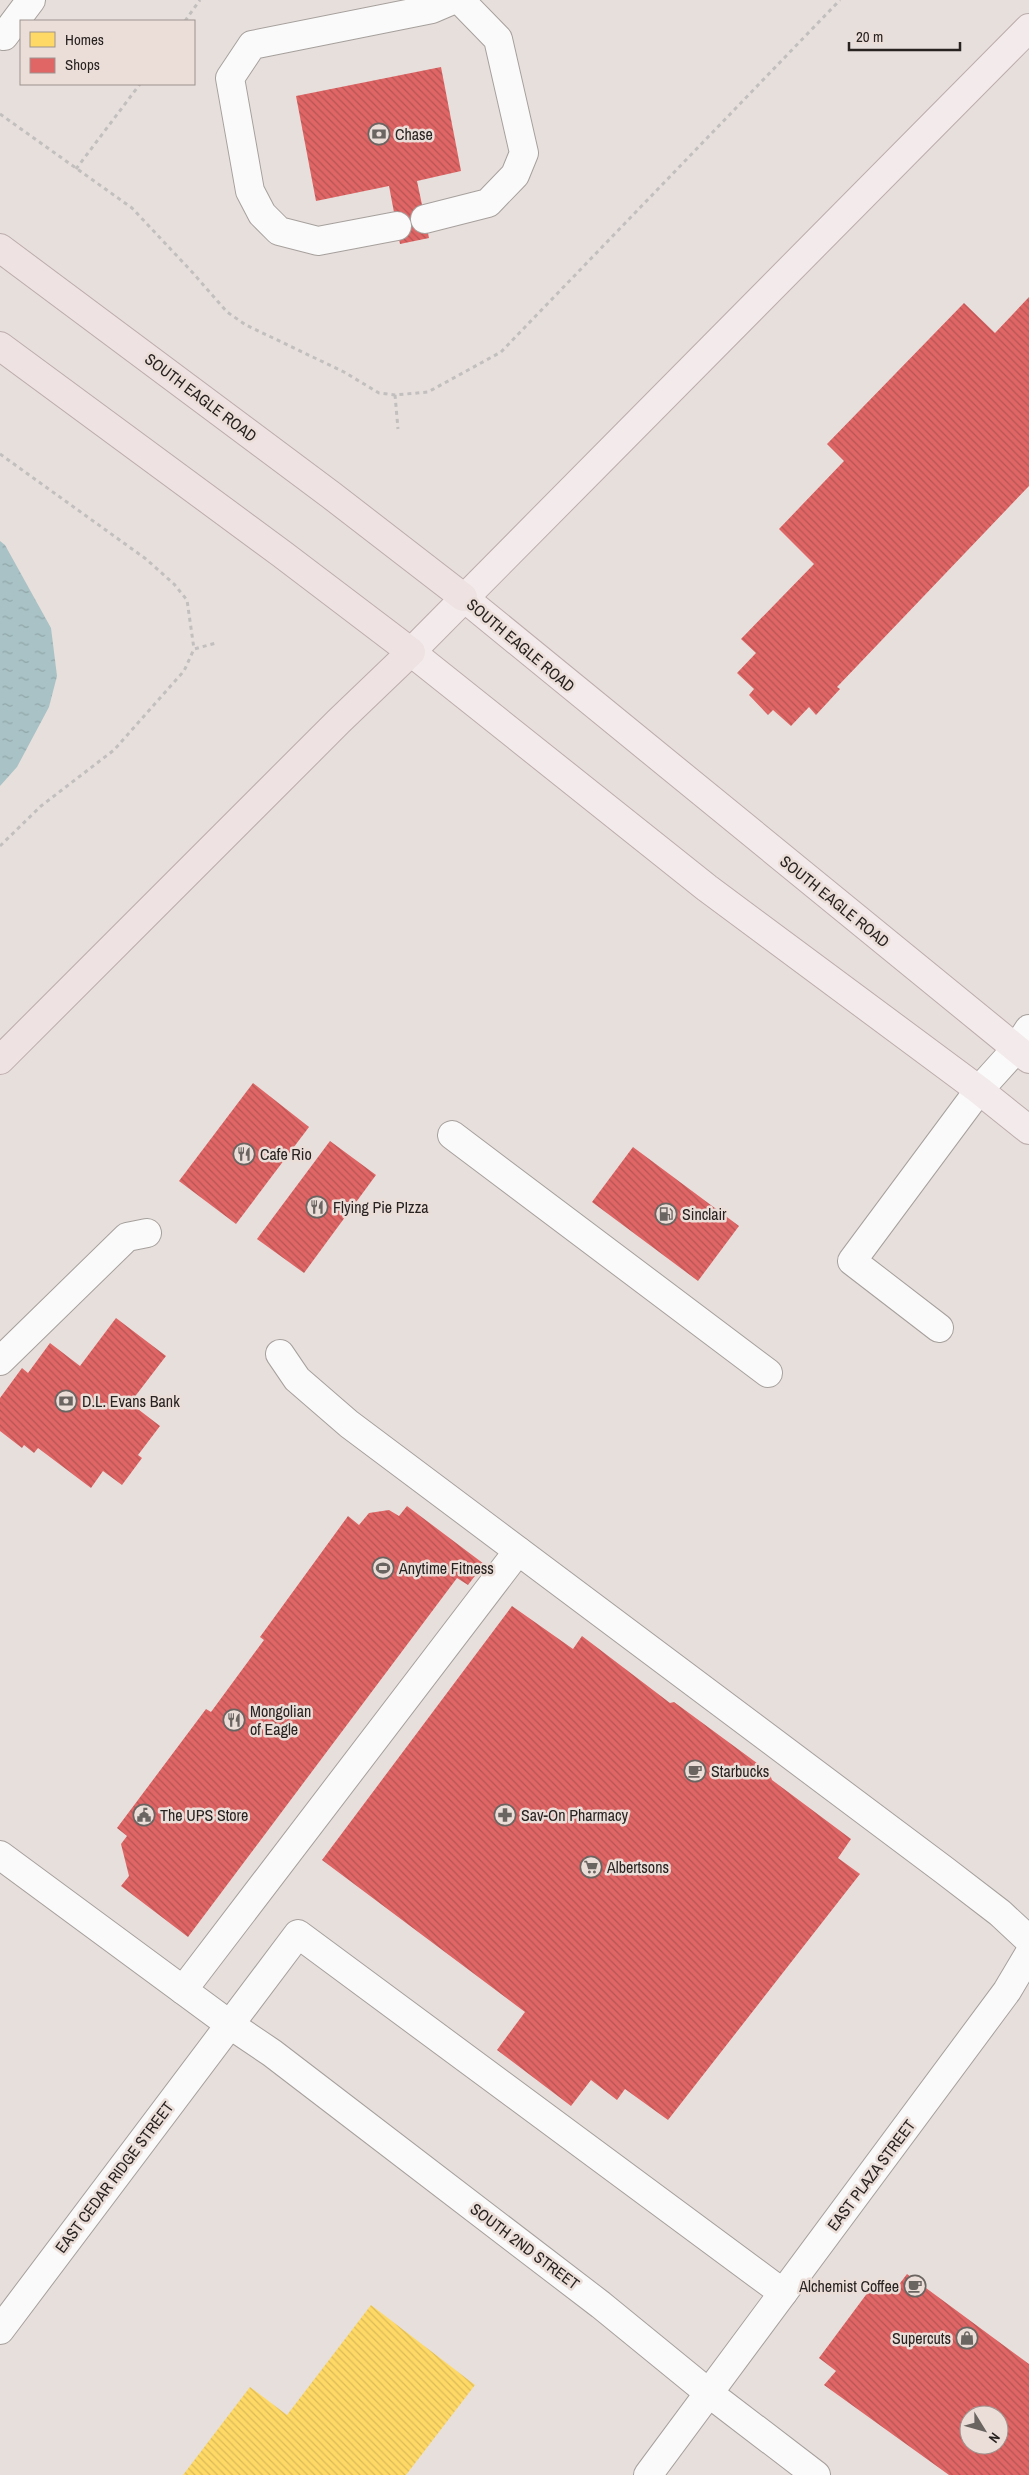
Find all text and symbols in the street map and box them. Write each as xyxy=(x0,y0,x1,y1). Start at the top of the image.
legend xyxy=(20,20,195,85)
scale bar xyxy=(849,20,960,52)
text: 20 m xyxy=(856,26,883,47)
text: Homes xyxy=(65,29,104,50)
text: Shops xyxy=(65,54,100,75)
bank icon: Chase xyxy=(367,122,391,146)
place label: Chase xyxy=(395,123,433,145)
street label: SOUTH EAGLE ROAD xyxy=(141,348,261,446)
street label: SOUTH EAGLE ROAD xyxy=(462,593,580,697)
street label: SOUTH EAGLE ROAD xyxy=(776,850,894,952)
restaurant icon: Cafe Rio xyxy=(232,1142,256,1166)
place label: Cafe Rio xyxy=(260,1143,312,1165)
restaurant icon: Flying Pie PIzza xyxy=(305,1195,329,1219)
place label: Flying Pie PIzza xyxy=(333,1196,429,1218)
fuel station icon: Sinclair xyxy=(654,1202,678,1226)
place label: Sinclair xyxy=(682,1203,727,1225)
bank icon: D.L. Evans Bank xyxy=(54,1389,78,1413)
place label: D.L. Evans Bank xyxy=(82,1390,180,1412)
sports icon: Anytime Fitness xyxy=(371,1556,395,1580)
place label: Anytime Fitness xyxy=(398,1557,494,1579)
place label: Mongolian of Eagle xyxy=(250,1700,311,1740)
restaurant icon: Mongolian of Eagle xyxy=(222,1708,246,1732)
cafe icon: Starbucks xyxy=(683,1759,707,1783)
place label: Starbucks xyxy=(711,1760,769,1782)
public building icon: The UPS Store xyxy=(132,1803,156,1827)
pharmacy icon: Sav-On Pharmacy xyxy=(493,1803,517,1827)
place label: The UPS Store xyxy=(160,1804,248,1826)
place label: Sav-On Pharmacy xyxy=(521,1804,629,1826)
supermarket icon: Albertsons xyxy=(579,1855,603,1879)
place label: Albertsons xyxy=(606,1856,669,1878)
street label: EAST CEDAR RIDGE STREET xyxy=(50,2097,178,2257)
street label: EAST PLAZA STREET xyxy=(822,2115,920,2235)
street label: SOUTH 2ND STREET xyxy=(466,2198,584,2294)
cafe icon: Alchemist Coffee xyxy=(903,2274,927,2298)
place label: Alchemist Coffee xyxy=(798,2275,899,2297)
shop icon: Supercuts xyxy=(955,2326,979,2350)
place label: Supercuts xyxy=(892,2327,951,2349)
north arrow xyxy=(959,2405,1009,2455)
text: N xyxy=(985,2429,1004,2447)

